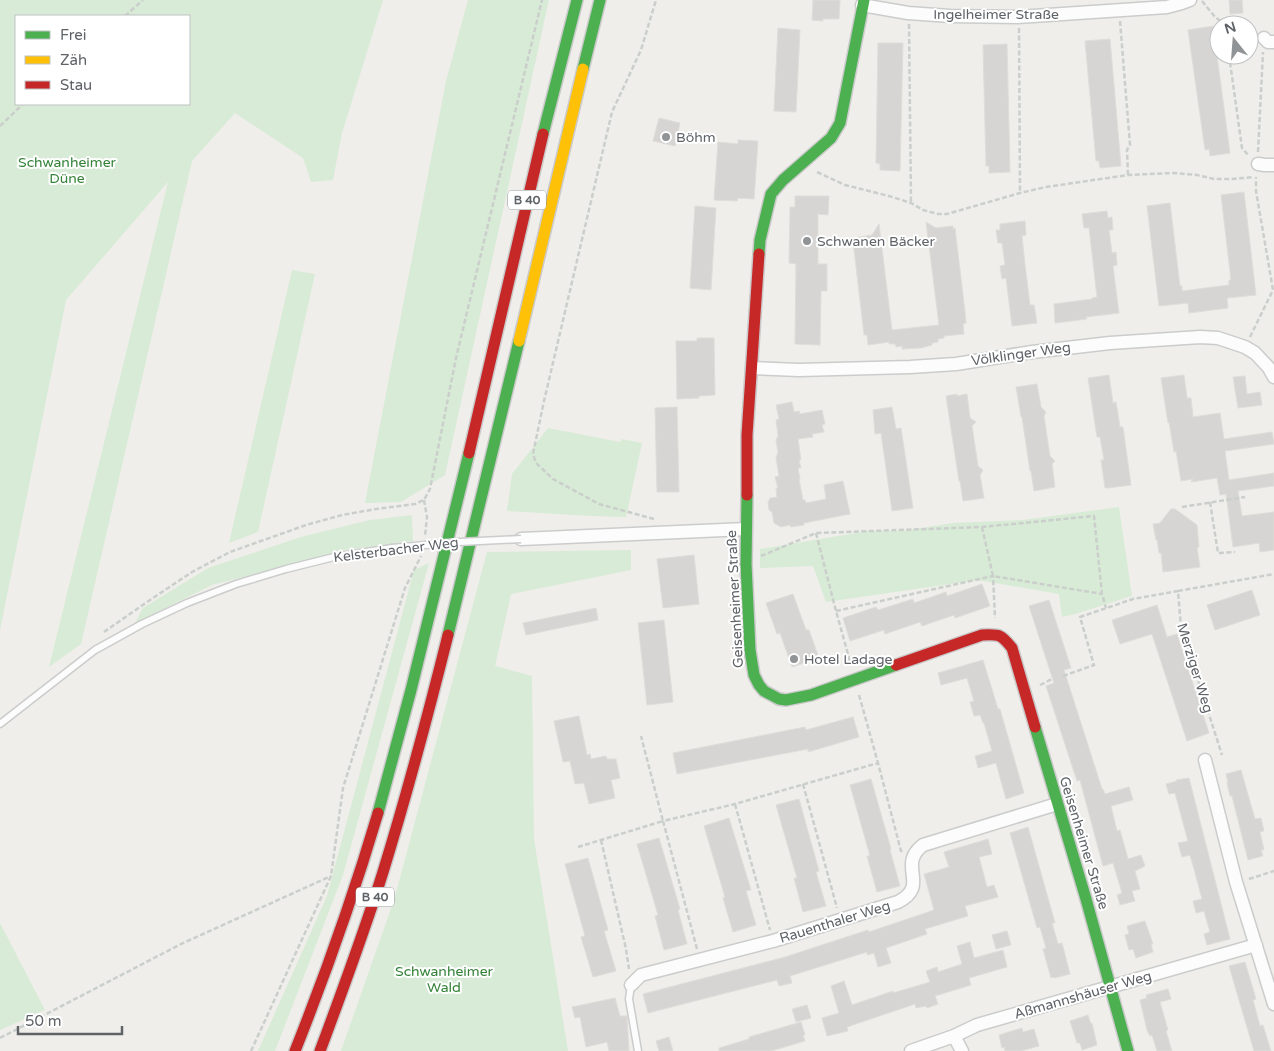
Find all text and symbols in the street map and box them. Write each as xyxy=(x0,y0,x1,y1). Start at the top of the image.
street label: Ingelheimer Straße xyxy=(933,6,1059,23)
legend xyxy=(15,15,190,105)
north arrow xyxy=(1209,15,1259,65)
text: N xyxy=(1222,18,1238,38)
text: Frei xyxy=(60,26,86,44)
text: Zäh xyxy=(60,51,87,69)
text: Stau xyxy=(60,76,92,94)
place label: Böhm xyxy=(676,129,716,146)
marker: Böhm xyxy=(660,131,672,143)
park label: Schwanheimer Düne xyxy=(18,154,117,187)
road number: B 40 xyxy=(508,190,546,210)
place label: Schwanen Bäcker xyxy=(817,233,935,250)
marker: Schwanen Bäcker xyxy=(801,235,813,247)
street label: Völklinger Weg xyxy=(970,339,1072,369)
street label: Geisenheimer Straße xyxy=(723,529,747,668)
street label: Kelsterbacher Weg xyxy=(332,534,460,566)
street label: Merziger Weg xyxy=(1173,621,1217,715)
place label: Hotel Ladage xyxy=(804,651,893,668)
marker: Hotel Ladage xyxy=(788,653,800,665)
street label: Geisenheimer Straße xyxy=(1056,774,1112,912)
road number: B 40 xyxy=(356,888,394,906)
street label: Rauenthaler Weg xyxy=(778,897,892,947)
park label: Schwanheimer Wald xyxy=(395,963,494,996)
street label: Aßmannshäuser Weg xyxy=(1012,967,1154,1023)
scale bar xyxy=(18,1004,121,1036)
text: 50 m xyxy=(25,1012,62,1030)

